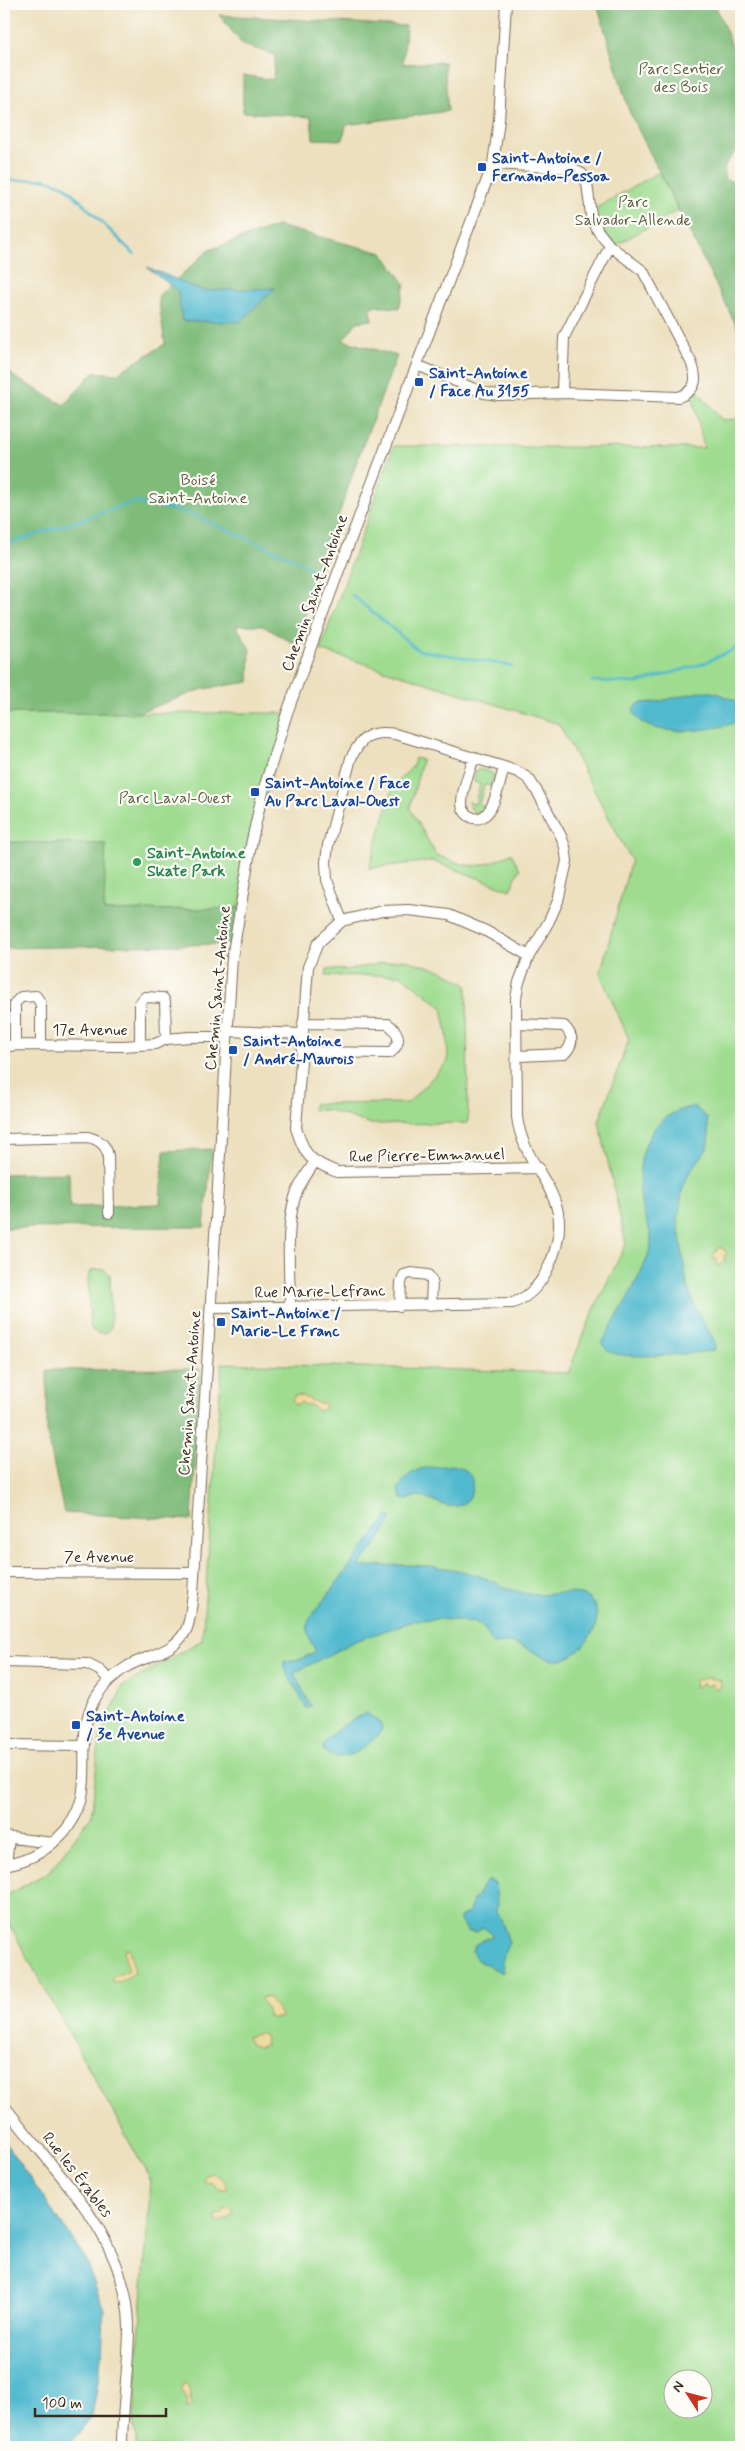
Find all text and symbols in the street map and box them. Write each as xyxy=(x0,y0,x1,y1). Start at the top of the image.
park label: Parc Sentier des Bois xyxy=(638,59,724,98)
place label: Saint-Antoine / Fernando-Pessoa xyxy=(492,148,610,187)
marker: Saint-Antoine / Fernando-Pessoa xyxy=(476,161,488,173)
park label: Parc Salvador-Allende xyxy=(575,192,692,231)
place label: Saint-Antoine / Face Au 3155 xyxy=(429,363,530,402)
marker: Saint-Antoine / Face Au 3155 xyxy=(413,376,425,388)
park label: Boisé Saint-Antoine xyxy=(149,470,247,509)
street label: Chemin Saint-Antoine xyxy=(277,511,353,674)
place label: Saint-Antoine / Face Au Parc Laval-Ouest xyxy=(265,773,410,812)
marker: Saint-Antoine / Face Au Parc Laval-Ouest xyxy=(249,786,261,798)
park label: Parc Laval-Ouest xyxy=(119,788,231,809)
place label: Saint-Antoine Skate Park xyxy=(147,843,246,882)
marker: Saint-Antoine Skate Park xyxy=(131,856,143,868)
street label: Chemin Saint-Antoine xyxy=(200,904,236,1071)
street label: 17e Avenue xyxy=(52,1020,128,1041)
place label: Saint-Antoine / André-Maurois xyxy=(243,1031,355,1070)
marker: Saint-Antoine / André-Maurois xyxy=(227,1044,239,1056)
street label: Rue Pierre-Emmanuel xyxy=(349,1144,505,1168)
street label: Rue Marie-Lefranc xyxy=(254,1280,386,1304)
place label: Saint-Antoine / Marie-Le Franc xyxy=(231,1303,341,1342)
street label: Chemin Saint-Antoine xyxy=(174,1309,206,1476)
marker: Saint-Antoine / Marie-Le Franc xyxy=(215,1316,227,1328)
street label: 7e Avenue xyxy=(64,1547,134,1568)
place label: Saint-Antoine / 3e Avenue xyxy=(86,1706,185,1745)
marker: Saint-Antoine / 3e Avenue xyxy=(70,1719,82,1731)
street label: Rue les Érables xyxy=(37,2128,117,2222)
north arrow xyxy=(662,2368,712,2418)
text: N xyxy=(668,2378,688,2396)
scale bar xyxy=(35,2386,166,2418)
text: 100 m xyxy=(42,2394,82,2414)

